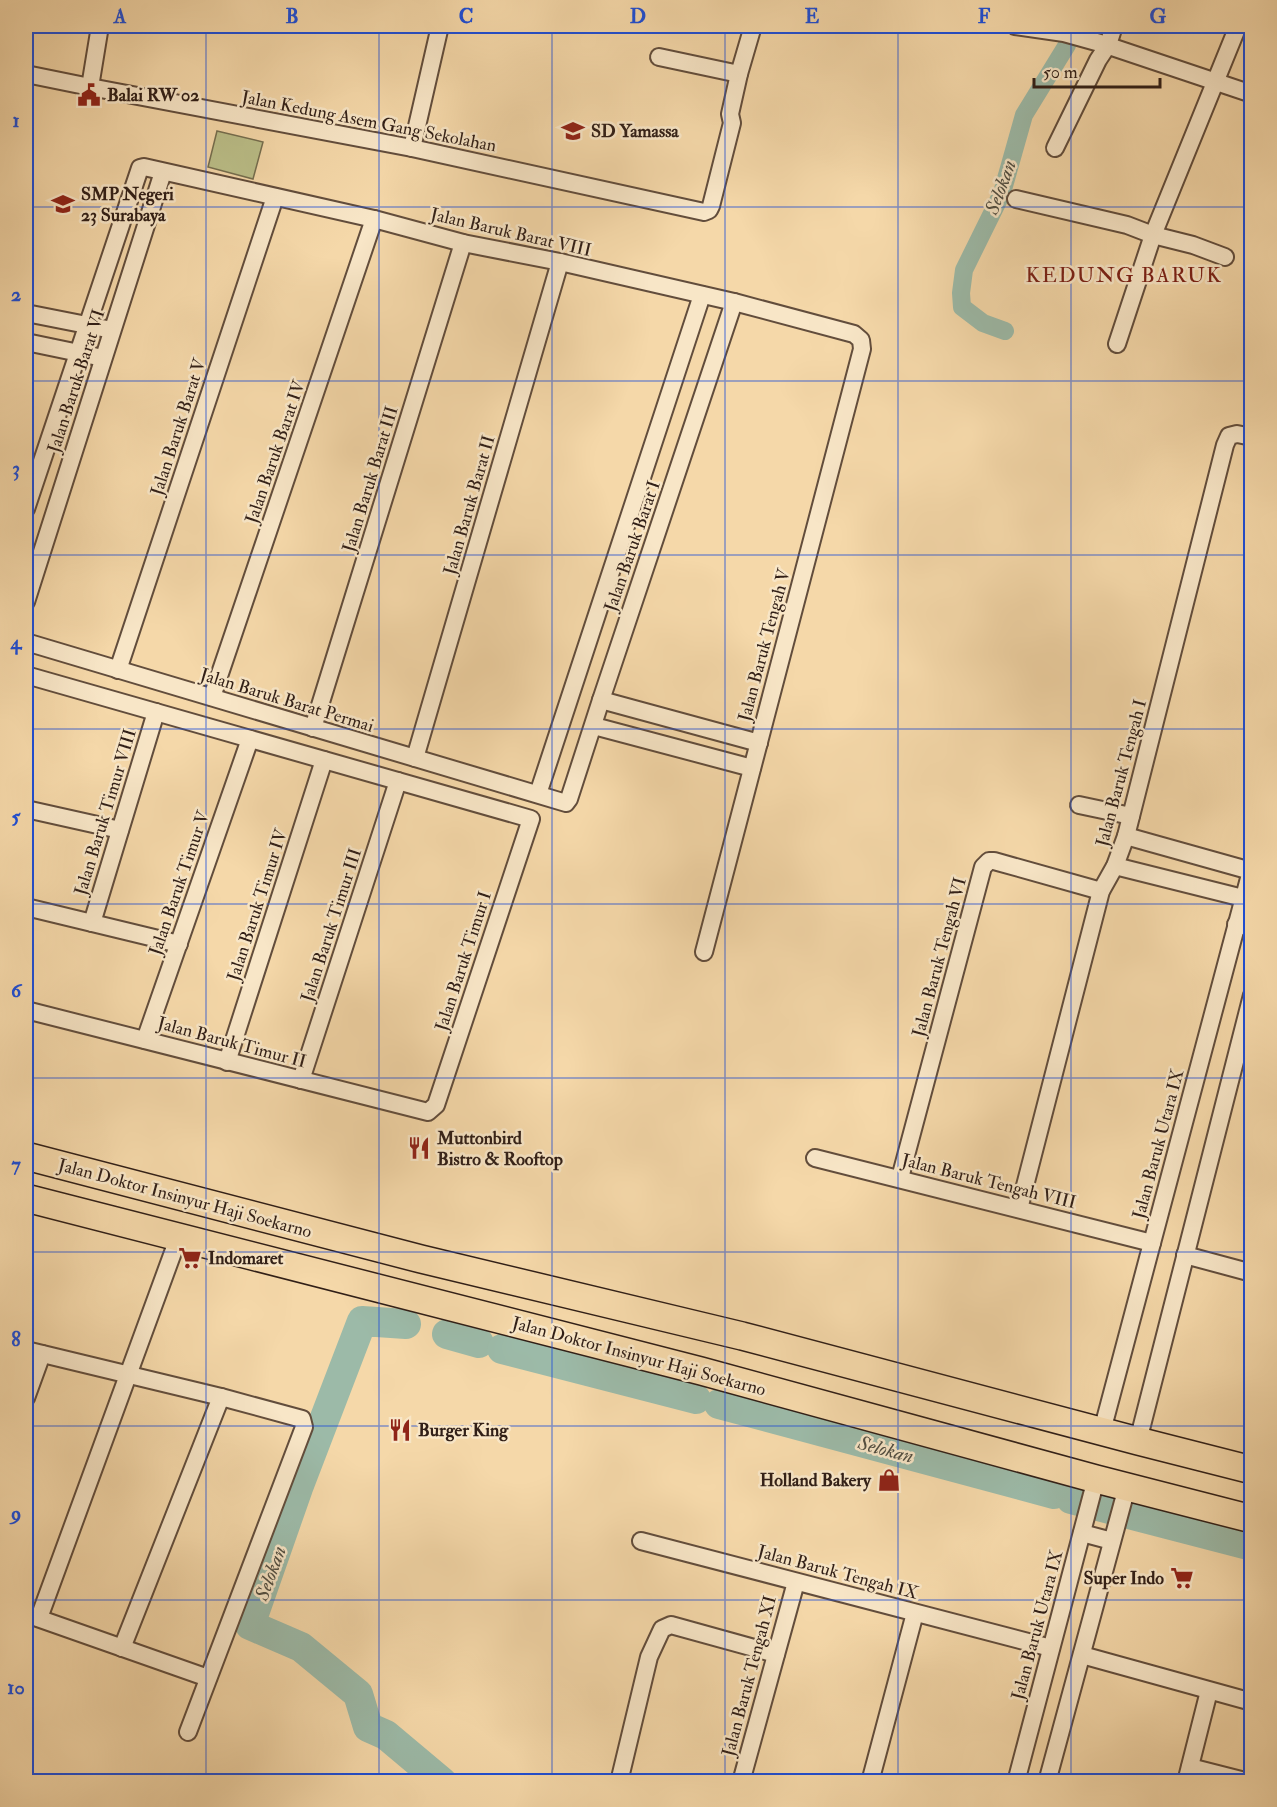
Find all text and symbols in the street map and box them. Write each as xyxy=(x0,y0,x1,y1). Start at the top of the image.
text: A xyxy=(113,4,127,29)
text: B xyxy=(285,4,299,29)
text: C xyxy=(459,4,473,29)
text: D xyxy=(630,4,646,29)
text: E xyxy=(805,4,820,29)
text: F xyxy=(978,4,991,29)
text: G xyxy=(1150,4,1167,29)
scale bar xyxy=(1034,51,1160,89)
text: 50 m xyxy=(1043,61,1078,84)
public building icon: Balai RW 02 xyxy=(76,82,102,108)
place label: Balai RW 02 xyxy=(107,84,199,107)
street label: Jalan Kedung Asem Gang Sekolahan xyxy=(238,85,498,158)
text: 1 xyxy=(12,108,20,133)
school or university icon: SD Yamassa xyxy=(560,118,586,144)
place label: SD Yamassa xyxy=(591,120,679,143)
water label: Selokan xyxy=(979,157,1022,219)
place label: SMP Negeri 23 Surabaya xyxy=(81,183,174,227)
school or university icon: SMP Negeri 23 Surabaya xyxy=(50,191,76,217)
street label: Jalan Baruk Barat VIII xyxy=(427,203,594,262)
district label: KEDUNG BARUK xyxy=(1026,262,1222,289)
text: 2 xyxy=(11,282,21,307)
street label: Jalan Baruk Barat VI xyxy=(42,306,111,457)
street label: Jalan Baruk Barat V xyxy=(145,355,212,499)
street label: Jalan Baruk Barat IV xyxy=(240,376,311,528)
street label: Jalan Baruk Barat III xyxy=(337,403,404,556)
street label: Jalan Baruk Barat II xyxy=(438,433,500,579)
text: 3 xyxy=(12,456,20,481)
street label: Jalan Baruk Barat I xyxy=(599,478,666,616)
street label: Jalan Baruk Tengah V xyxy=(733,565,796,725)
text: 4 xyxy=(10,630,23,655)
street label: Jalan Baruk Barat Permai xyxy=(196,663,377,738)
street label: Jalan Baruk Tengah I xyxy=(1090,697,1152,850)
street label: Jalan Baruk Timur VIII xyxy=(69,726,142,899)
text: 5 xyxy=(12,804,22,829)
street label: Jalan Baruk Timur V xyxy=(144,807,215,959)
street label: Jalan Baruk Timur IV xyxy=(222,825,293,985)
street label: Jalan Baruk Timur III xyxy=(295,845,367,1006)
street label: Jalan Baruk Tengah VI xyxy=(907,875,972,1040)
street label: Jalan Baruk Timur I xyxy=(430,888,497,1035)
text: 6 xyxy=(11,978,23,1003)
street label: Jalan Baruk Timur II xyxy=(154,1011,309,1073)
street label: Jalan Baruk Utara IX xyxy=(1127,1067,1190,1222)
place label: Muttonbird Bistro & Rooftop xyxy=(436,1127,563,1171)
restaurant icon: Muttonbird Bistro & Rooftop xyxy=(406,1135,432,1161)
street label: Jalan Baruk Tengah VIII xyxy=(898,1148,1078,1214)
text: 7 xyxy=(11,1152,21,1177)
street label: Jalan Doktor Insinyur Haji Soekarno xyxy=(54,1153,315,1244)
supermarket icon: Indomaret xyxy=(177,1245,203,1271)
place label: Indomaret xyxy=(208,1247,284,1270)
street label: Jalan Doktor Insinyur Haji Soekarno xyxy=(508,1311,769,1402)
text: 8 xyxy=(11,1327,21,1352)
restaurant icon: Burger King xyxy=(387,1417,413,1443)
place label: Burger King xyxy=(418,1419,509,1442)
water label: Selokan xyxy=(855,1430,916,1469)
shop icon: Holland Bakery xyxy=(876,1467,902,1493)
place label: Holland Bakery xyxy=(760,1469,872,1492)
text: 9 xyxy=(9,1501,21,1526)
street label: Jalan Baruk Tengah IX xyxy=(754,1540,921,1605)
water label: Selokan xyxy=(249,1543,292,1605)
street label: Jalan Baruk Utara IX xyxy=(1006,1548,1069,1703)
supermarket icon: Super Indo xyxy=(1169,1565,1195,1591)
place label: Super Indo xyxy=(1084,1567,1164,1590)
street label: Jalan Baruk Tengah XI xyxy=(717,1593,782,1760)
text: 10 xyxy=(7,1675,25,1700)

